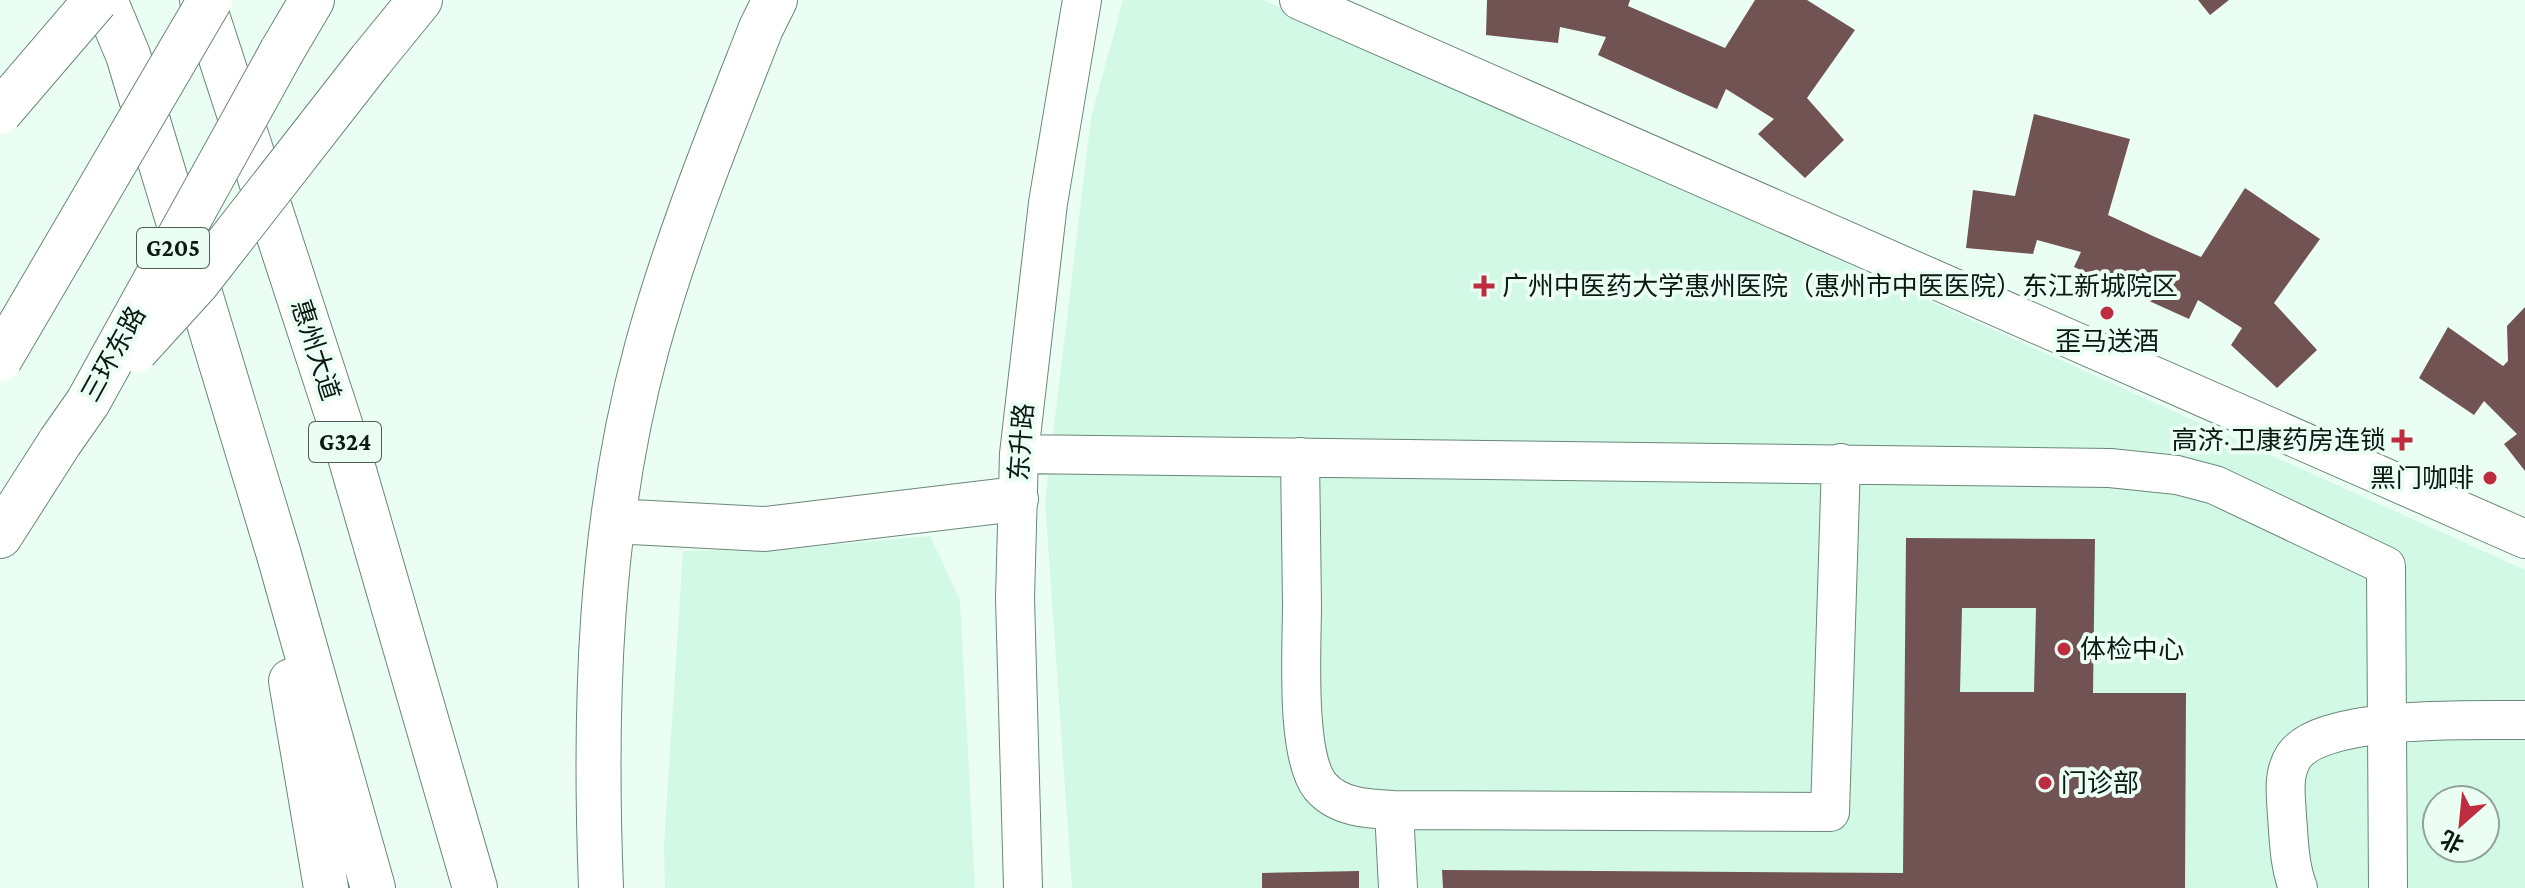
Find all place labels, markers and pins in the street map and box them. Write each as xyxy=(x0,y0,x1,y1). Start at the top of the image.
place label: 广州中医药大学惠州医院（惠州市中医医院）东江新城院区 xyxy=(1502,272,2178,301)
marker: 广州中医药大学惠州医院（惠州市中医医院）东江新城院区 xyxy=(1473,275,1495,297)
marker: 歪马送酒 xyxy=(2098,304,2116,322)
place label: 歪马送酒 xyxy=(2055,327,2159,356)
place label: 高济·卫康药房连锁 xyxy=(2172,426,2386,455)
marker: 高济·卫康药房连锁 xyxy=(2393,431,2411,449)
place label: 黑门咖啡 xyxy=(2370,464,2474,493)
marker: 黑门咖啡 xyxy=(2481,469,2499,487)
place label: 体检中心 xyxy=(2080,635,2184,664)
marker: 体检中心 xyxy=(2055,640,2073,658)
place label: 门诊部 xyxy=(2061,769,2139,798)
marker: 门诊部 xyxy=(2036,774,2054,792)

